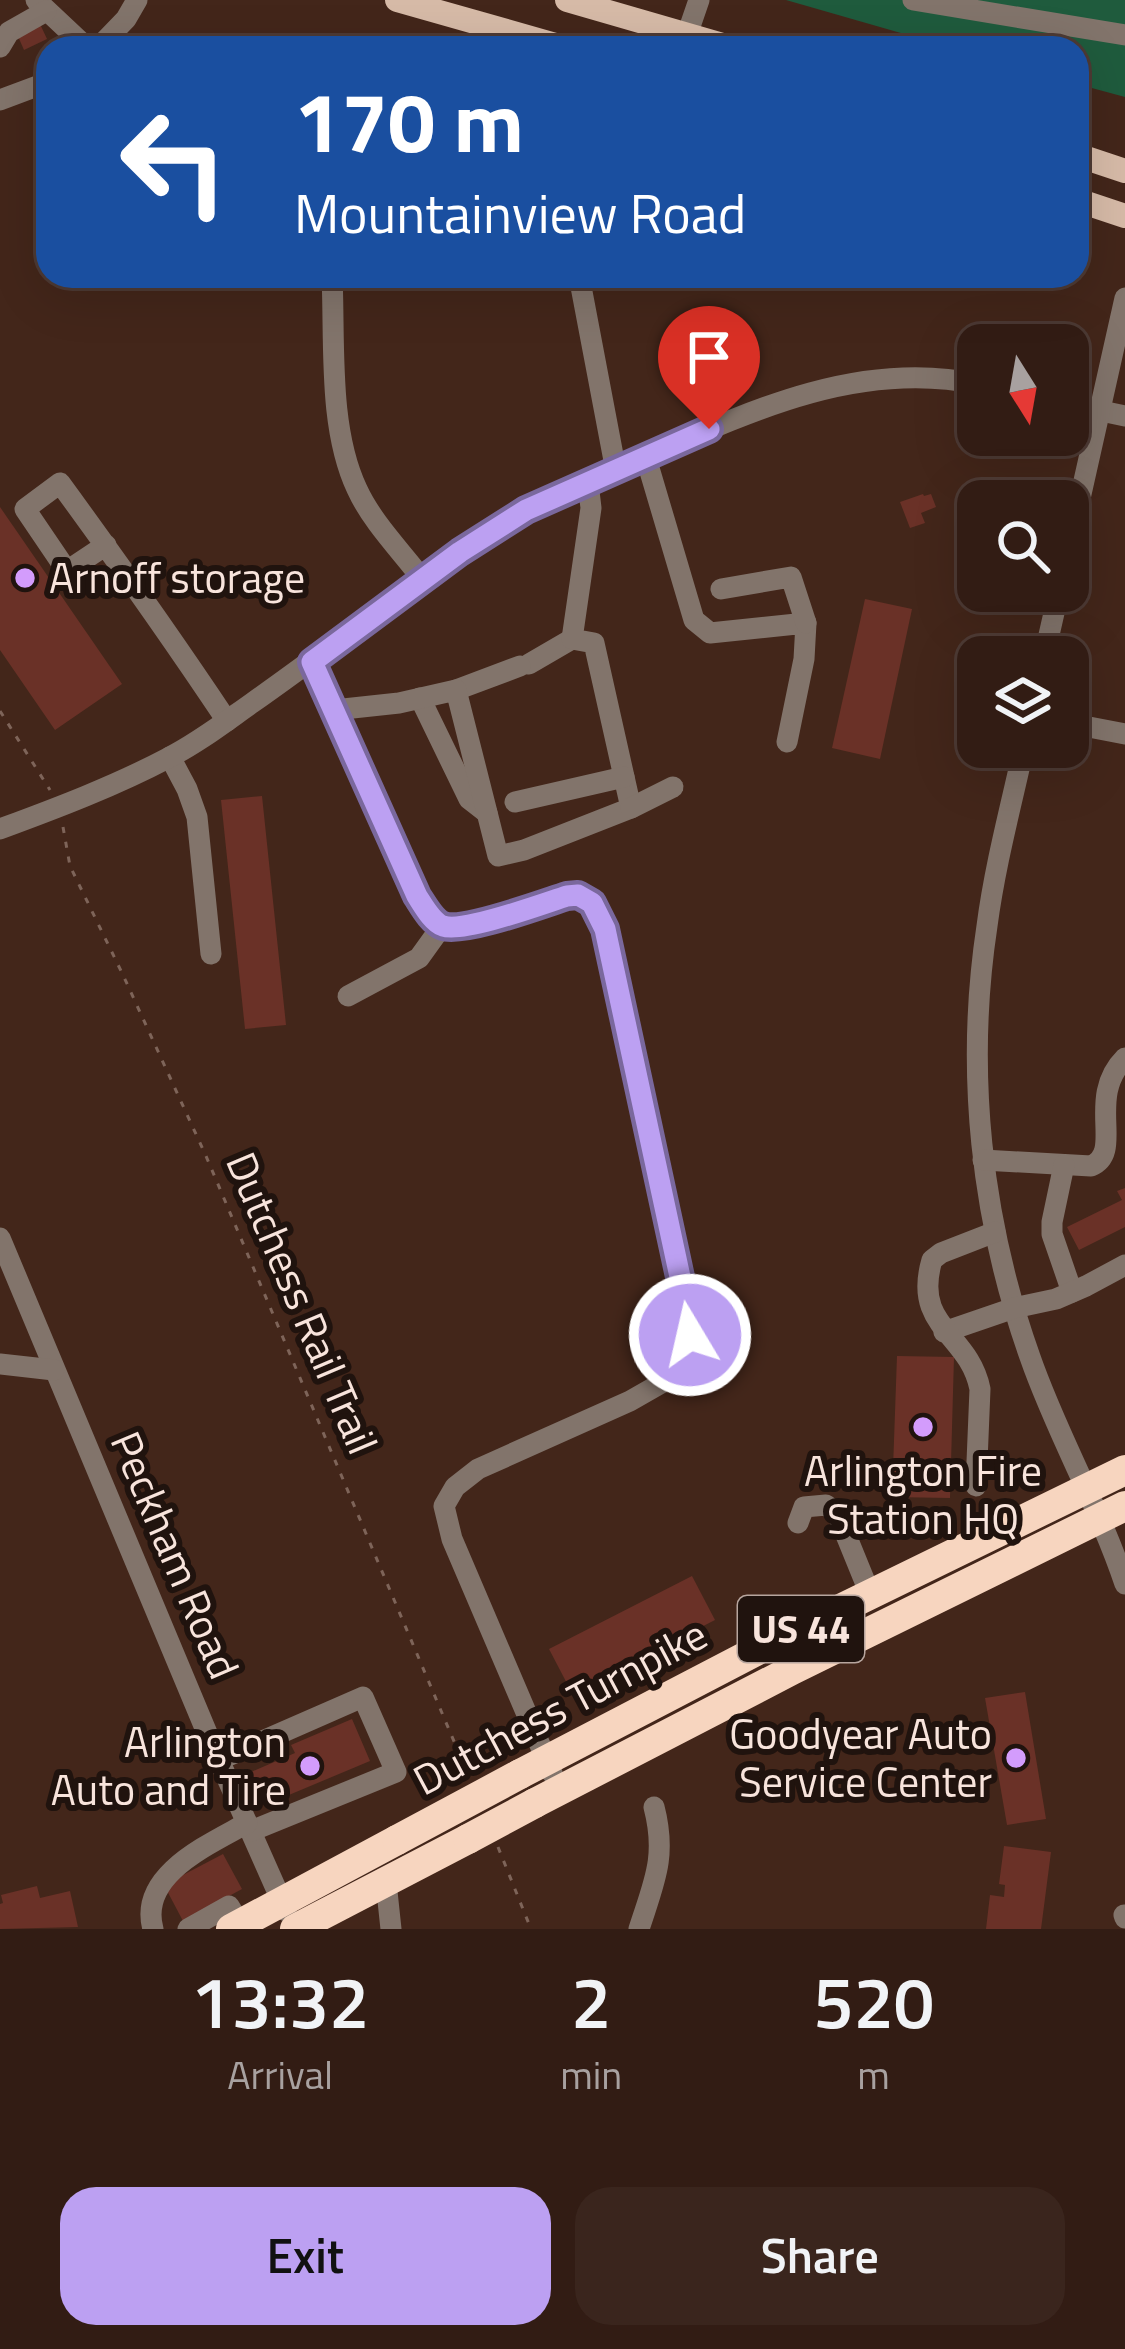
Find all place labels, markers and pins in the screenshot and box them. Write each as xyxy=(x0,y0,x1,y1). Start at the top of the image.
pin xyxy=(658,306,760,429)
place label: Arnoff storage xyxy=(49,545,305,609)
marker: Arnoff storage xyxy=(12,565,38,591)
marker: Arlington Fire Station HQ xyxy=(910,1414,936,1440)
place label: Arlington Fire Station HQ xyxy=(804,1438,1042,1550)
place label: Goodyear Auto Service Center xyxy=(729,1701,992,1813)
place label: Arlington Auto and Tire xyxy=(51,1709,286,1821)
marker: Goodyear Auto Service Center xyxy=(1003,1745,1029,1771)
marker: Arlington Auto and Tire xyxy=(297,1753,323,1779)

